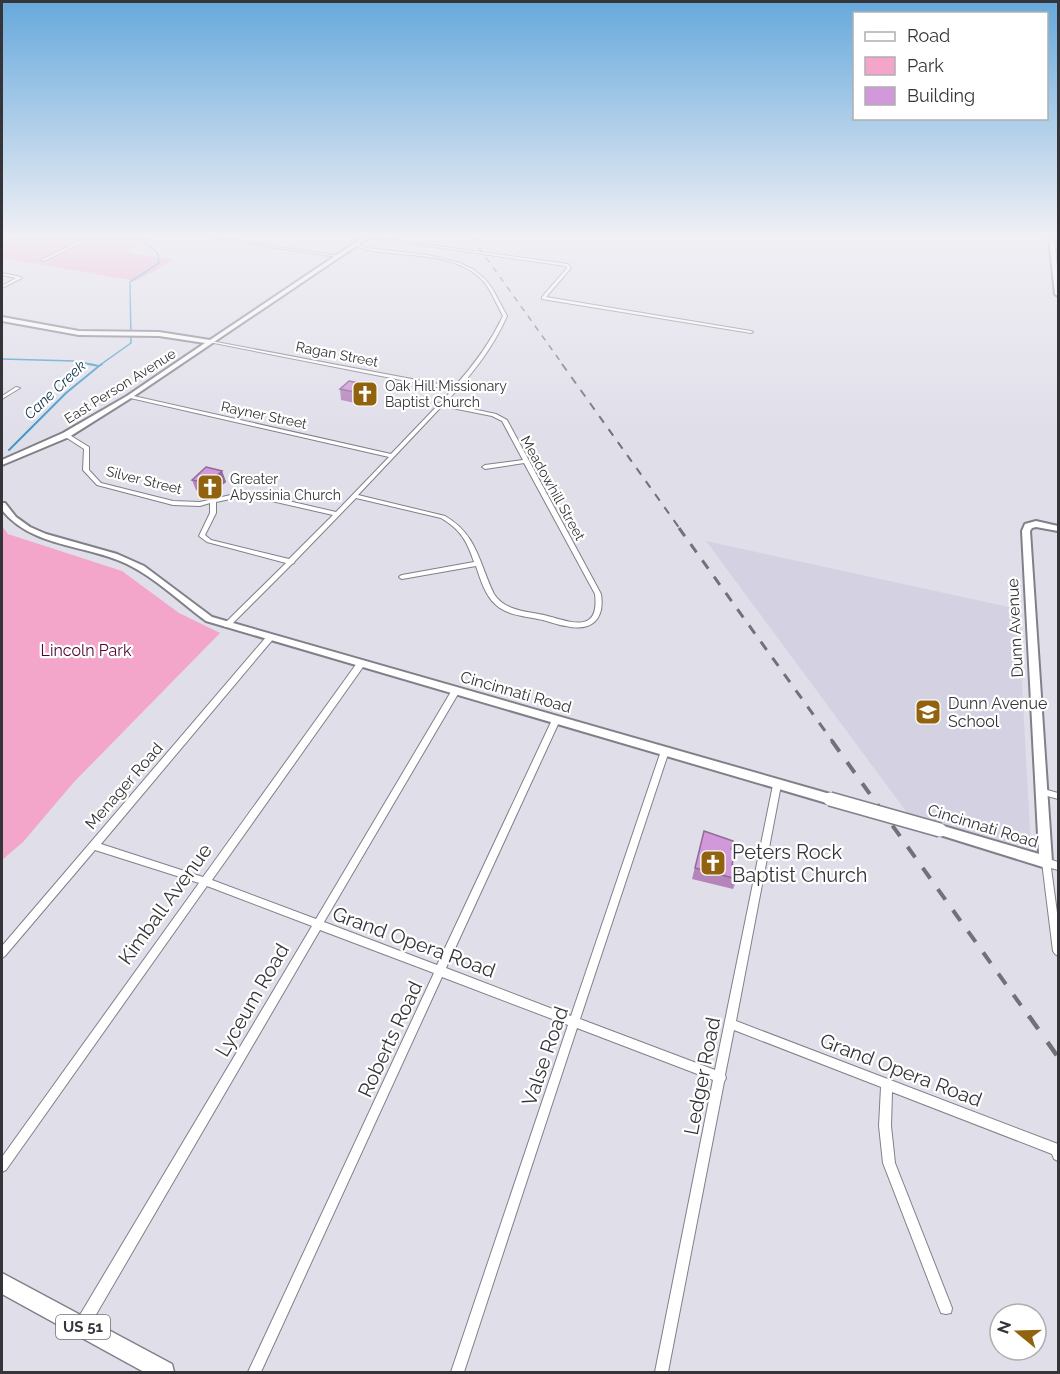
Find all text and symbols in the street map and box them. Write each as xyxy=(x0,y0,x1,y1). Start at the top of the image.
legend xyxy=(853,12,1048,120)
text: Road xyxy=(907,25,950,46)
text: Park xyxy=(907,55,944,76)
text: Building xyxy=(907,85,975,106)
street label: Ragan Street xyxy=(294,338,380,370)
street label: East Person Avenue xyxy=(61,345,179,427)
water label: Cane Creek xyxy=(20,357,90,423)
place label: Oak Hill Missionary Baptist Church xyxy=(385,378,507,410)
church icon: Oak Hill Missionary Baptist Church xyxy=(350,379,380,409)
street label: Rayner Street xyxy=(220,398,309,432)
street label: Meadowhill Street xyxy=(518,433,588,543)
street label: Silver Street xyxy=(104,463,184,497)
place label: Greater Abyssinia Church xyxy=(230,471,341,503)
church icon: Greater Abyssinia Church xyxy=(195,472,225,502)
street label: Dunn Avenue xyxy=(1003,578,1027,678)
park label: Lincoln Park xyxy=(41,641,132,660)
street label: Cincinnati Road xyxy=(458,667,574,717)
place label: Dunn Avenue School xyxy=(948,694,1047,731)
school or university icon: Dunn Avenue School xyxy=(913,697,943,727)
street label: Menager Road xyxy=(81,739,167,833)
street label: Cincinnati Road xyxy=(925,800,1041,852)
street label: Kimball Avenue xyxy=(113,839,217,969)
place label: Peters Rock Baptist Church xyxy=(732,840,868,887)
church icon: Peters Rock Baptist Church xyxy=(698,848,728,878)
street label: Grand Opera Road xyxy=(329,901,499,983)
street label: Lyceum Road xyxy=(210,939,294,1061)
street label: Roberts Road xyxy=(353,977,427,1101)
street label: Valse Road xyxy=(517,1003,573,1109)
street label: Ledger Road xyxy=(679,1015,725,1137)
street label: Grand Opera Road xyxy=(817,1028,985,1112)
north arrow xyxy=(988,1302,1048,1362)
road number: US 51 xyxy=(56,1315,110,1339)
text: N xyxy=(993,1318,1015,1336)

